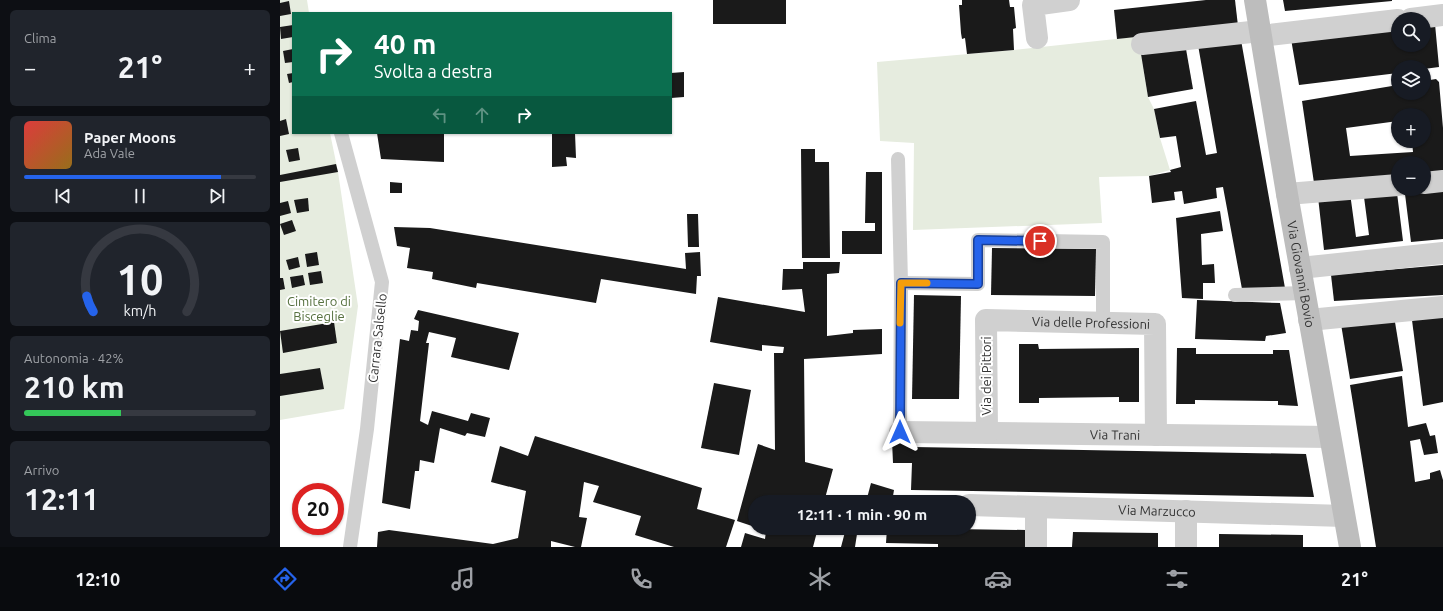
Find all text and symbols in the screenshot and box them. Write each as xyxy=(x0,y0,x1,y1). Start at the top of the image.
map controls xyxy=(1391,12,1431,196)
button: search xyxy=(1391,12,1431,52)
icon: right xyxy=(308,28,360,80)
text: 40 m xyxy=(374,28,436,59)
text: Clima xyxy=(24,31,56,45)
text: 21° xyxy=(118,50,162,84)
text: − xyxy=(24,55,36,80)
text: + xyxy=(244,55,256,80)
button: layers xyxy=(1391,60,1431,100)
text: Svolta a destra xyxy=(374,61,492,81)
icon: left xyxy=(429,104,451,126)
icon: ahead xyxy=(471,104,493,126)
icon: right xyxy=(513,104,535,126)
button: + xyxy=(1391,108,1431,148)
text: Paper Moons xyxy=(84,129,176,146)
text: Ada Vale xyxy=(84,146,135,160)
button: − xyxy=(1391,156,1431,196)
icon: previous xyxy=(52,185,74,207)
icon: pause xyxy=(129,185,151,207)
icon: next xyxy=(206,185,228,207)
street label: Via Giovanni Bovio xyxy=(1285,220,1318,328)
pin xyxy=(1023,224,1057,258)
icon: arrive xyxy=(1029,230,1051,252)
text: 10 xyxy=(117,255,163,302)
street label: Carrara Salsello xyxy=(365,293,389,383)
park label: Cimitero di Bisceglie xyxy=(287,294,351,323)
text: km/h xyxy=(124,302,156,318)
street label: Via delle Professioni xyxy=(1032,314,1150,331)
street label: Via dei Pittori xyxy=(979,336,993,416)
text: Autonomia · 42% xyxy=(24,351,123,365)
text: 210 km xyxy=(24,370,125,404)
position arrow xyxy=(879,411,921,453)
street label: Via Trani xyxy=(1090,427,1140,442)
text: Arrivo xyxy=(24,463,59,477)
text: 12:11 xyxy=(24,482,99,516)
speed limit sign: 20 xyxy=(292,483,344,535)
street label: Via Marzucco xyxy=(1118,502,1196,519)
text: 12:11 · 1 min · 90 m xyxy=(797,506,927,523)
icon: directions xyxy=(271,565,299,593)
icon: music xyxy=(449,565,477,593)
icon: phone xyxy=(627,565,655,593)
icon: climate xyxy=(806,565,834,593)
icon: car xyxy=(984,565,1012,593)
icon: filters xyxy=(1163,565,1191,593)
text: 12:10 xyxy=(75,569,120,589)
text: 21° xyxy=(1341,569,1368,589)

